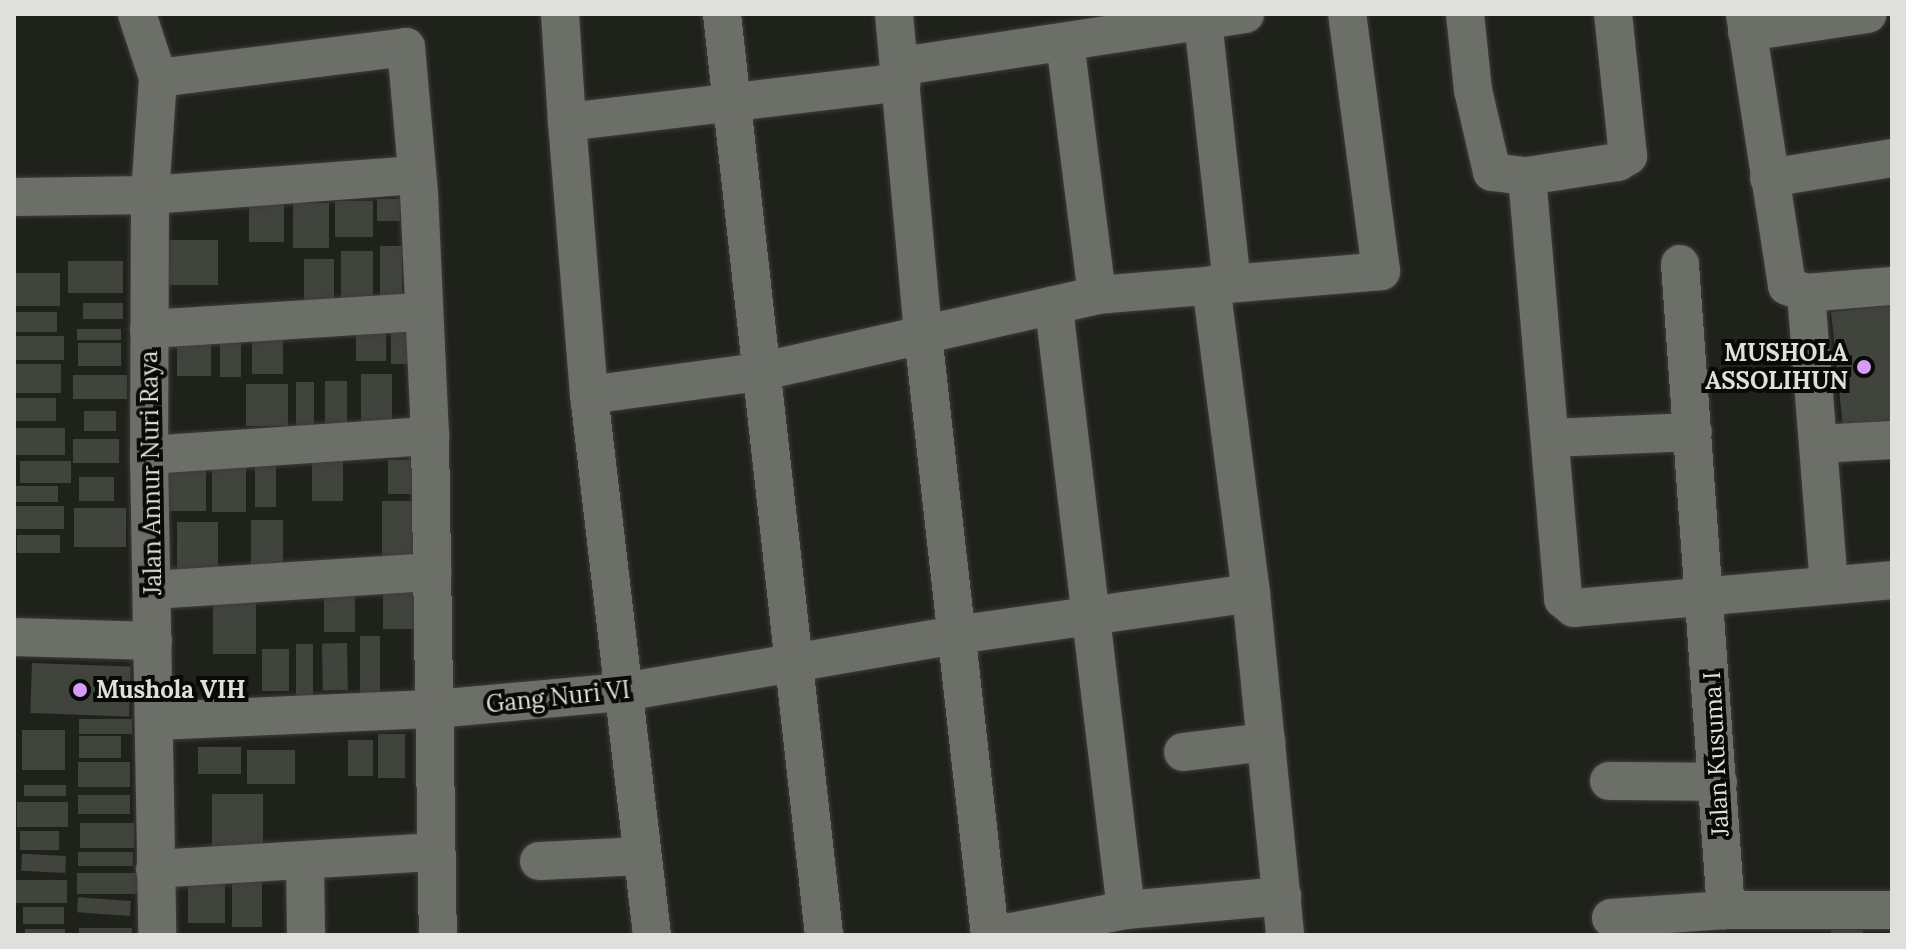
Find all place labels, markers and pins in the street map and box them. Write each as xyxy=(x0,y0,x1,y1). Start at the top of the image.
place label: MUSHOLA ASSOLIHUN xyxy=(1705,339,1848,395)
marker: MUSHOLA ASSOLIHUN xyxy=(1855,358,1873,376)
place label: Mushola VIH xyxy=(96,676,246,704)
marker: Mushola VIH xyxy=(71,681,89,699)

